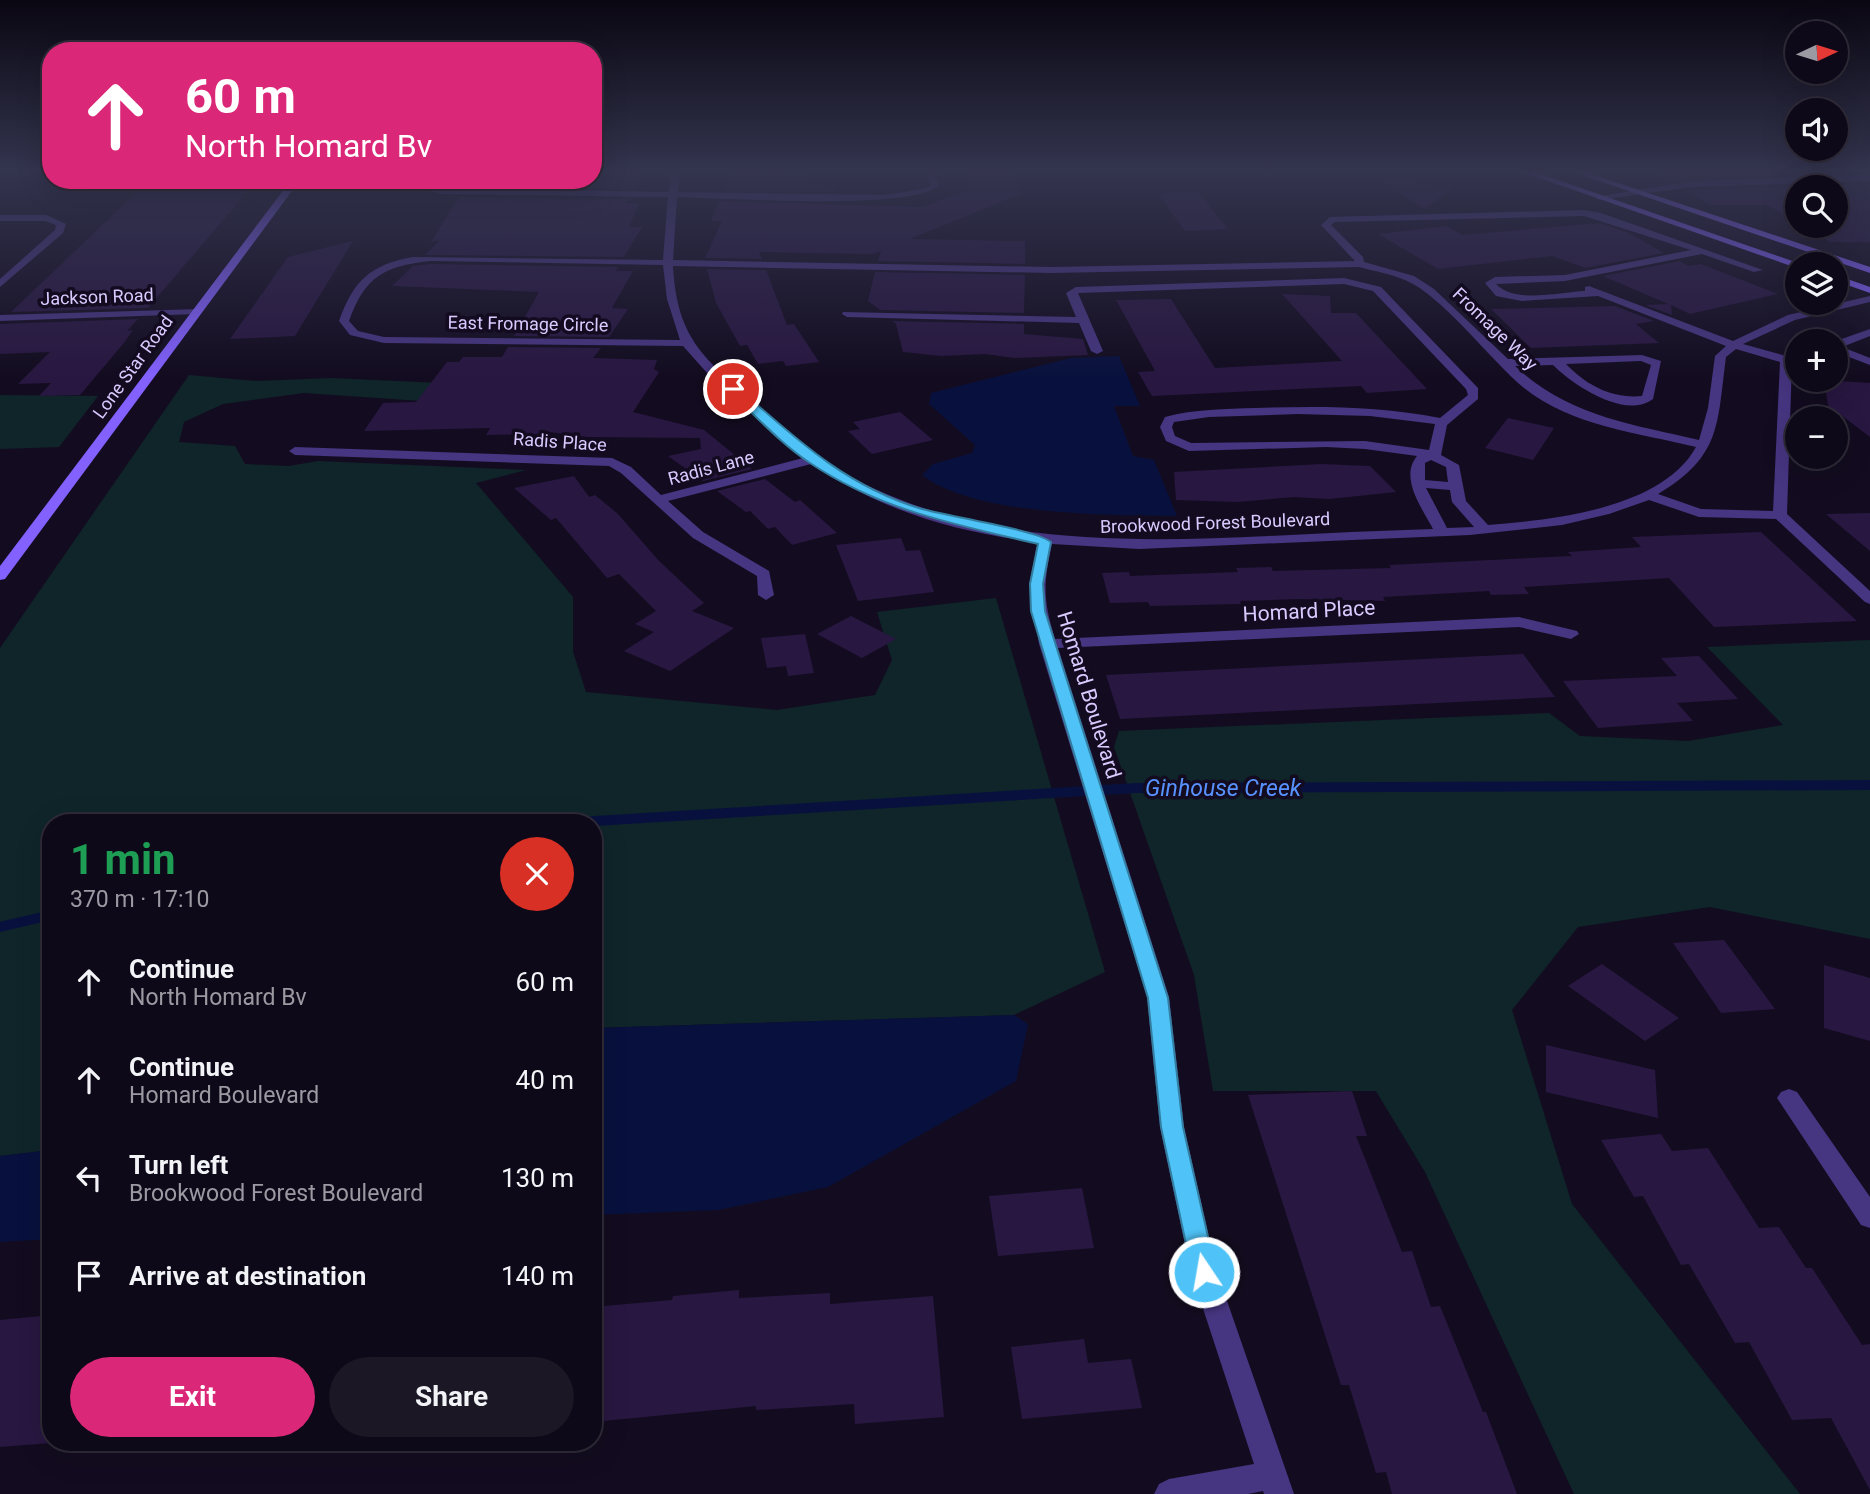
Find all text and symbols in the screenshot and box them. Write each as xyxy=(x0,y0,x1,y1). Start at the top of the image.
north arrow xyxy=(1785,21,1848,84)
map controls xyxy=(1785,21,1848,469)
text: 60 m xyxy=(185,68,296,125)
icon: ahead xyxy=(70,70,161,161)
button: sound xyxy=(1785,98,1848,161)
text: North Homard Bv xyxy=(185,127,432,165)
button: search xyxy=(1785,175,1848,238)
button: layers xyxy=(1785,252,1848,315)
street label: Fromage Way xyxy=(1449,283,1542,375)
street label: Jackson Road xyxy=(40,284,154,309)
street label: Lone Star Road xyxy=(88,311,177,422)
street label: East Fromage Circle xyxy=(448,312,609,335)
button: + xyxy=(1785,329,1848,392)
pin xyxy=(703,359,763,419)
icon: arrive xyxy=(714,370,752,408)
button: − xyxy=(1785,406,1848,469)
street label: Radis Place xyxy=(513,428,607,455)
street label: Radis Lane xyxy=(666,446,756,489)
street label: Brookwood Forest Boulevard xyxy=(1100,508,1330,537)
street label: Homard Place xyxy=(1242,596,1376,626)
street label: Homard Boulevard xyxy=(1052,608,1126,782)
water label: Ginhouse Creek xyxy=(1145,775,1302,802)
text: 1 min xyxy=(70,835,176,884)
button: close xyxy=(500,837,574,911)
text: 370 m · 17:10 xyxy=(70,886,209,913)
text: Continue xyxy=(129,954,234,984)
icon: ahead xyxy=(70,963,108,1001)
text: 60 m xyxy=(516,967,574,997)
text: North Homard Bv xyxy=(129,984,307,1011)
text: Continue xyxy=(129,1052,234,1082)
icon: ahead xyxy=(70,1061,108,1099)
text: 40 m xyxy=(516,1065,574,1095)
text: Homard Boulevard xyxy=(129,1082,319,1109)
text: Turn left xyxy=(129,1150,228,1180)
icon: left xyxy=(70,1159,108,1197)
text: 130 m xyxy=(501,1163,574,1193)
text: Brookwood Forest Boulevard xyxy=(129,1180,423,1207)
position arrow xyxy=(1167,1235,1241,1309)
icon: arrive xyxy=(70,1257,108,1295)
text: Arrive at destination xyxy=(129,1261,366,1291)
text: 140 m xyxy=(501,1261,574,1291)
button: Exit xyxy=(70,1357,315,1437)
button: Share xyxy=(329,1357,574,1437)

